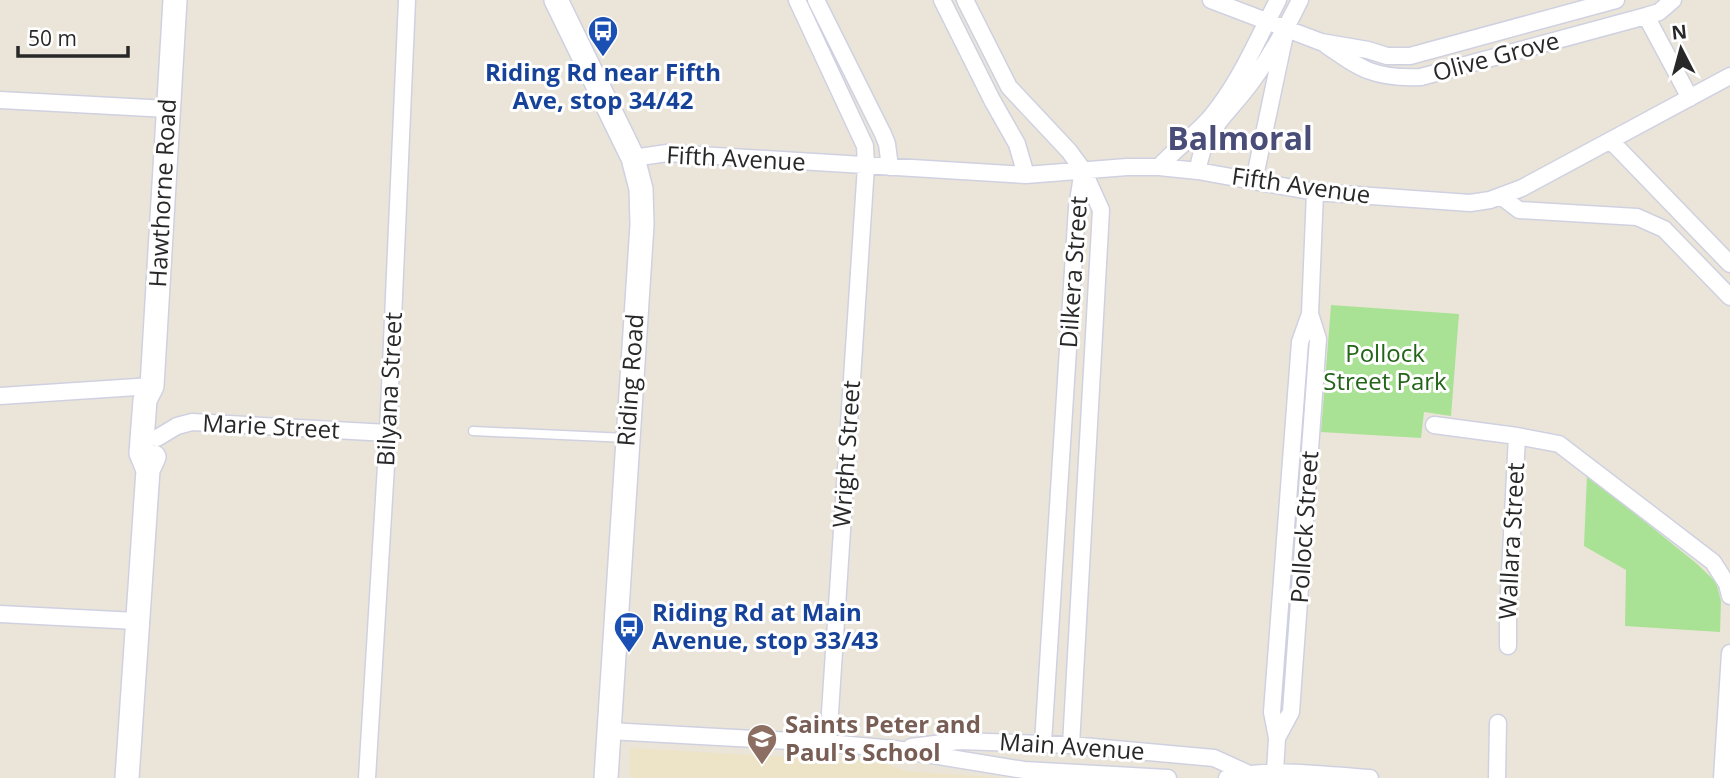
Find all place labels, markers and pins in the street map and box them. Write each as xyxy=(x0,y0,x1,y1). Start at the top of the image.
bus stop icon: Riding Rd near Fifth Ave, stop 34/42 xyxy=(586,14,620,58)
place label: Riding Rd near Fifth Ave, stop 34/42 xyxy=(485,55,721,116)
place label: Riding Rd at Main Avenue, stop 33/43 xyxy=(652,595,879,656)
bus stop icon: Riding Rd at Main Avenue, stop 33/43 xyxy=(612,610,646,654)
place label: Saints Peter and Paul's School xyxy=(785,707,981,768)
school or university icon: Saints Peter and Paul's School xyxy=(745,722,779,766)

